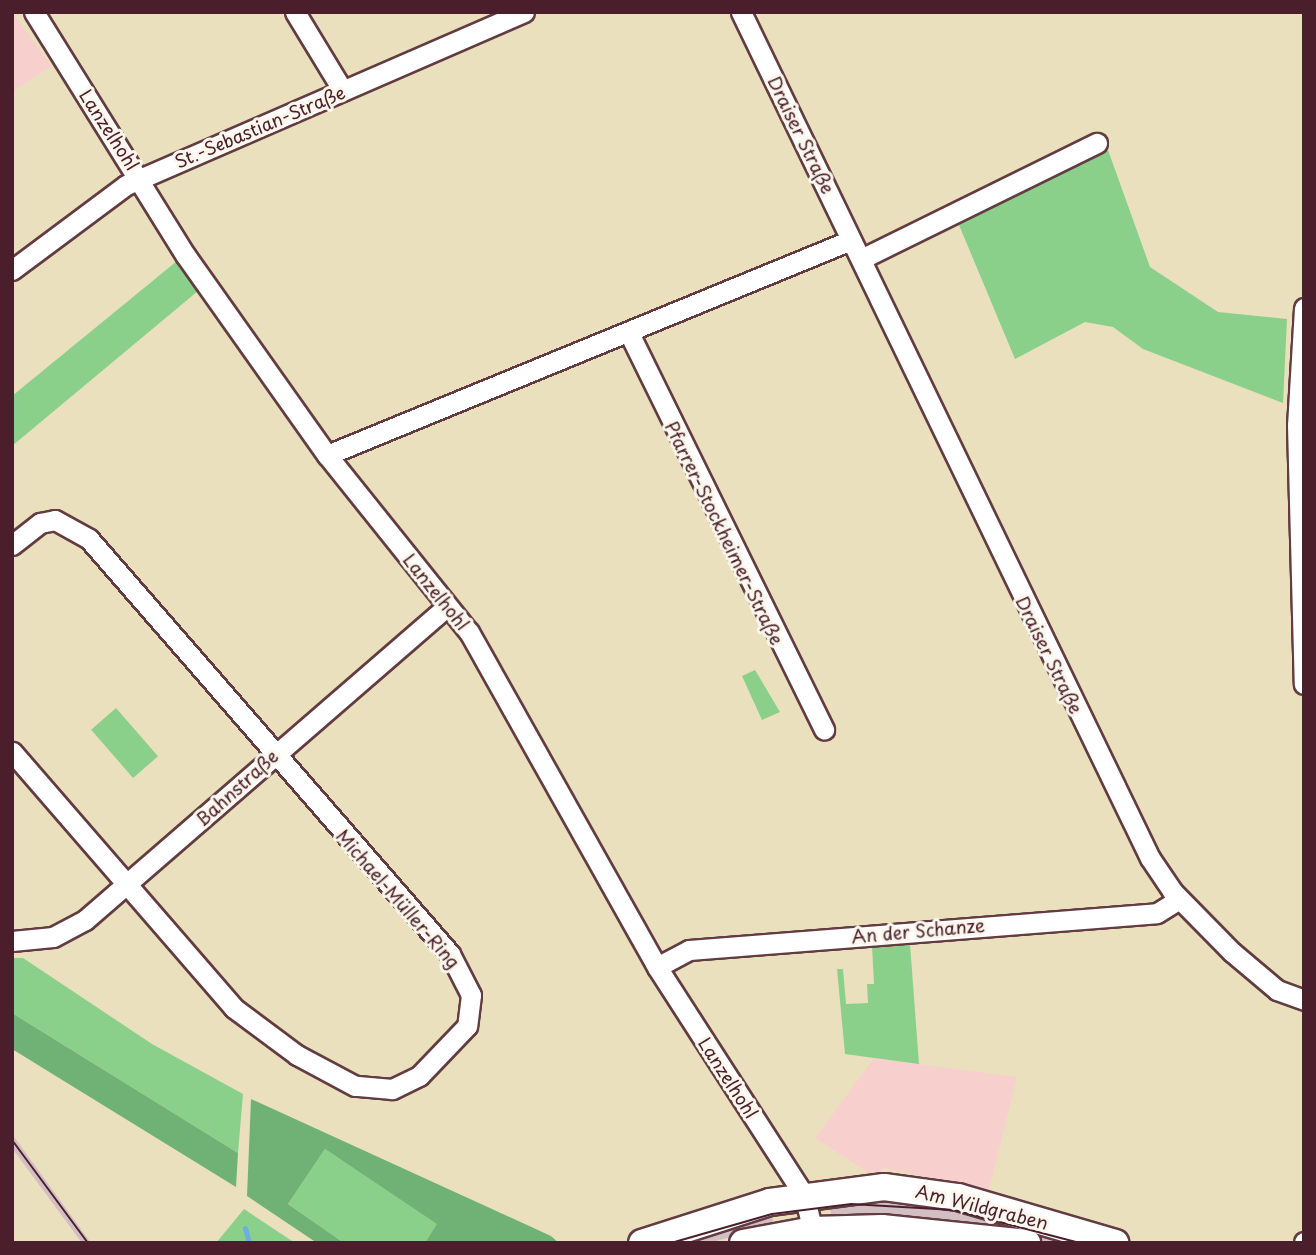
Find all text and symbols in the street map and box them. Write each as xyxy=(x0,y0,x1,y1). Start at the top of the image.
street label: Draiser Straße xyxy=(763,72,839,198)
street label: St.-Sebastian-Straße xyxy=(172,81,348,173)
street label: Lanzelhohl xyxy=(75,85,143,175)
street label: Pfarrer-Stockheimer-Straße xyxy=(660,418,788,648)
street label: Lanzelhohl xyxy=(399,549,473,635)
street label: Draiser Straße xyxy=(1011,592,1087,718)
street label: Bahnstraße xyxy=(191,745,283,831)
street label: Michael-Müller-Ring xyxy=(332,825,464,973)
street label: An der Schanze xyxy=(850,914,986,948)
street label: Lanzelhohl xyxy=(694,1033,762,1123)
street label: Am Wildgraben xyxy=(913,1180,1051,1234)

